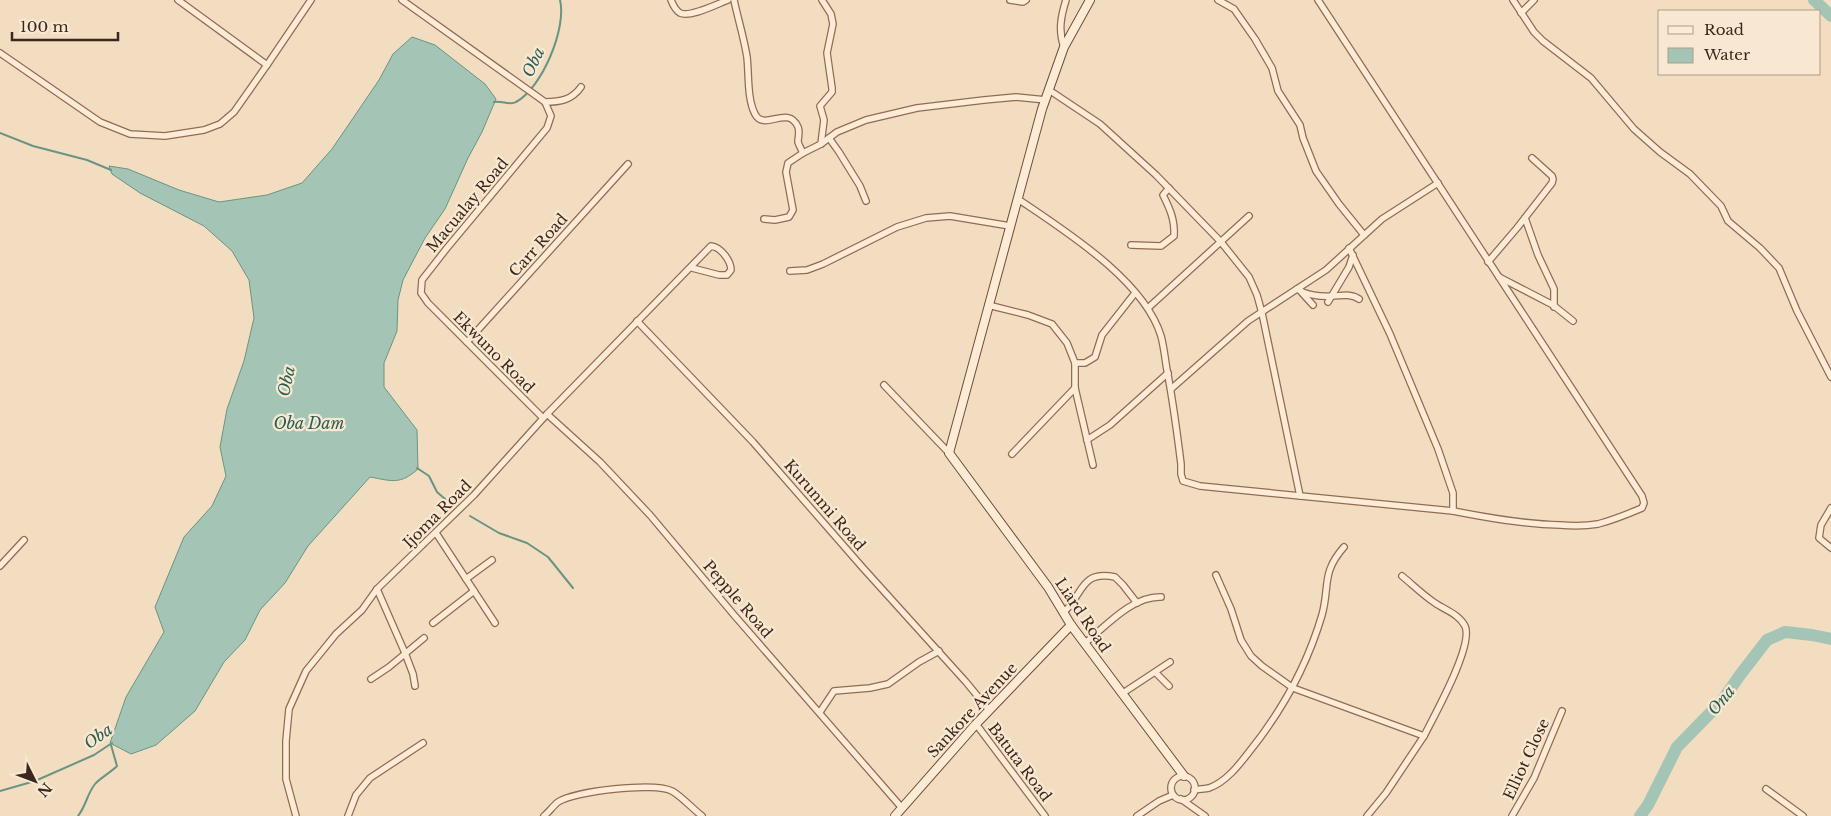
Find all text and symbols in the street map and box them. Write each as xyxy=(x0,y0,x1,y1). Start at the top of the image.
scale bar xyxy=(12,10,119,42)
legend xyxy=(1658,10,1821,75)
text: 100 m xyxy=(20,17,69,36)
text: Road xyxy=(1704,20,1744,39)
water label: Oba xyxy=(517,44,549,80)
text: Water xyxy=(1703,45,1751,64)
street label: Macualay Road xyxy=(422,154,512,256)
street label: Carr Road xyxy=(505,209,571,281)
street label: Ekwuno Road xyxy=(449,307,539,397)
water label: Oba xyxy=(273,364,299,398)
water label: Oba Dam xyxy=(274,413,345,433)
street label: Kurunmi Road xyxy=(780,456,870,554)
street label: Ijoma Road xyxy=(399,476,475,552)
street label: Pepple Road xyxy=(699,556,777,642)
street label: Liard Road xyxy=(1051,574,1115,656)
street label: Sankore Avenue xyxy=(923,658,1021,762)
water label: Ona xyxy=(1703,681,1739,719)
street label: Elliot Close xyxy=(1499,715,1553,803)
water label: Oba xyxy=(80,719,116,753)
street label: Batuta Road xyxy=(984,719,1056,805)
north arrow xyxy=(10,756,60,806)
text: N xyxy=(34,779,56,801)

